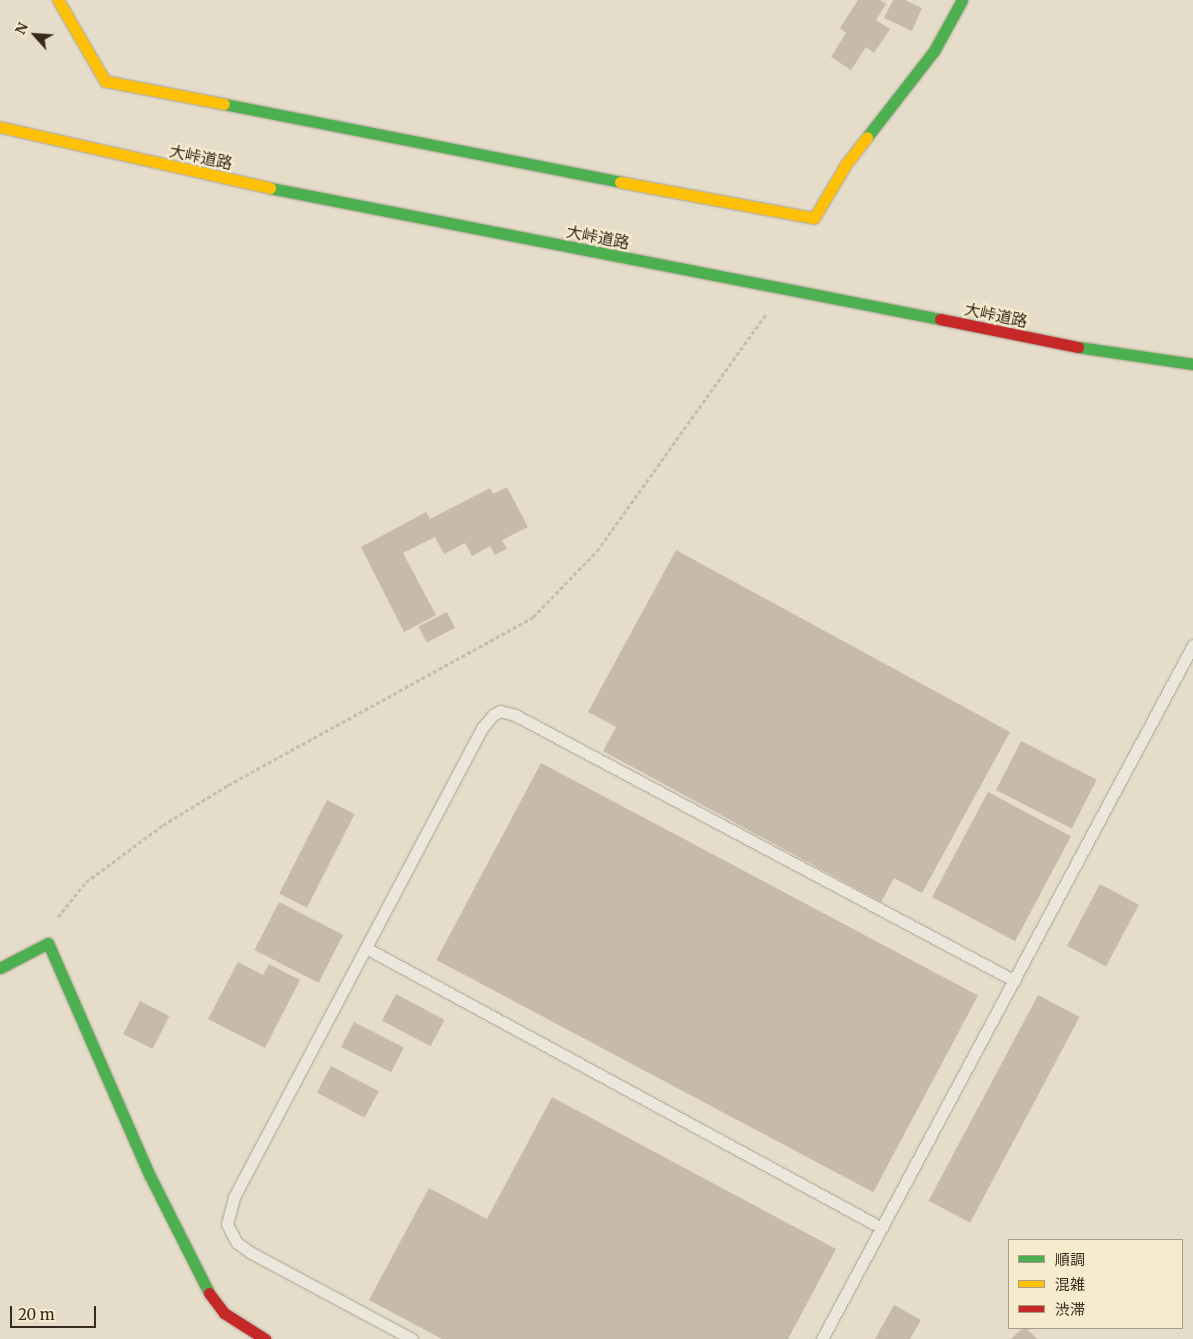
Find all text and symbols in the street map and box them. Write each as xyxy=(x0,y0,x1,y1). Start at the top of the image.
north arrow xyxy=(10,10,60,60)
text: N xyxy=(11,20,32,37)
street label: 大峠道路 xyxy=(168,141,234,173)
street label: 大峠道路 xyxy=(565,221,631,253)
street label: 大峠道路 xyxy=(963,299,1029,331)
legend xyxy=(1008,1239,1183,1329)
text: 順調 xyxy=(1055,1250,1085,1269)
text: 混雑 xyxy=(1055,1275,1085,1294)
scale bar xyxy=(12,1296,99,1328)
text: 渋滞 xyxy=(1055,1300,1085,1319)
text: 20 m xyxy=(18,1305,55,1324)

